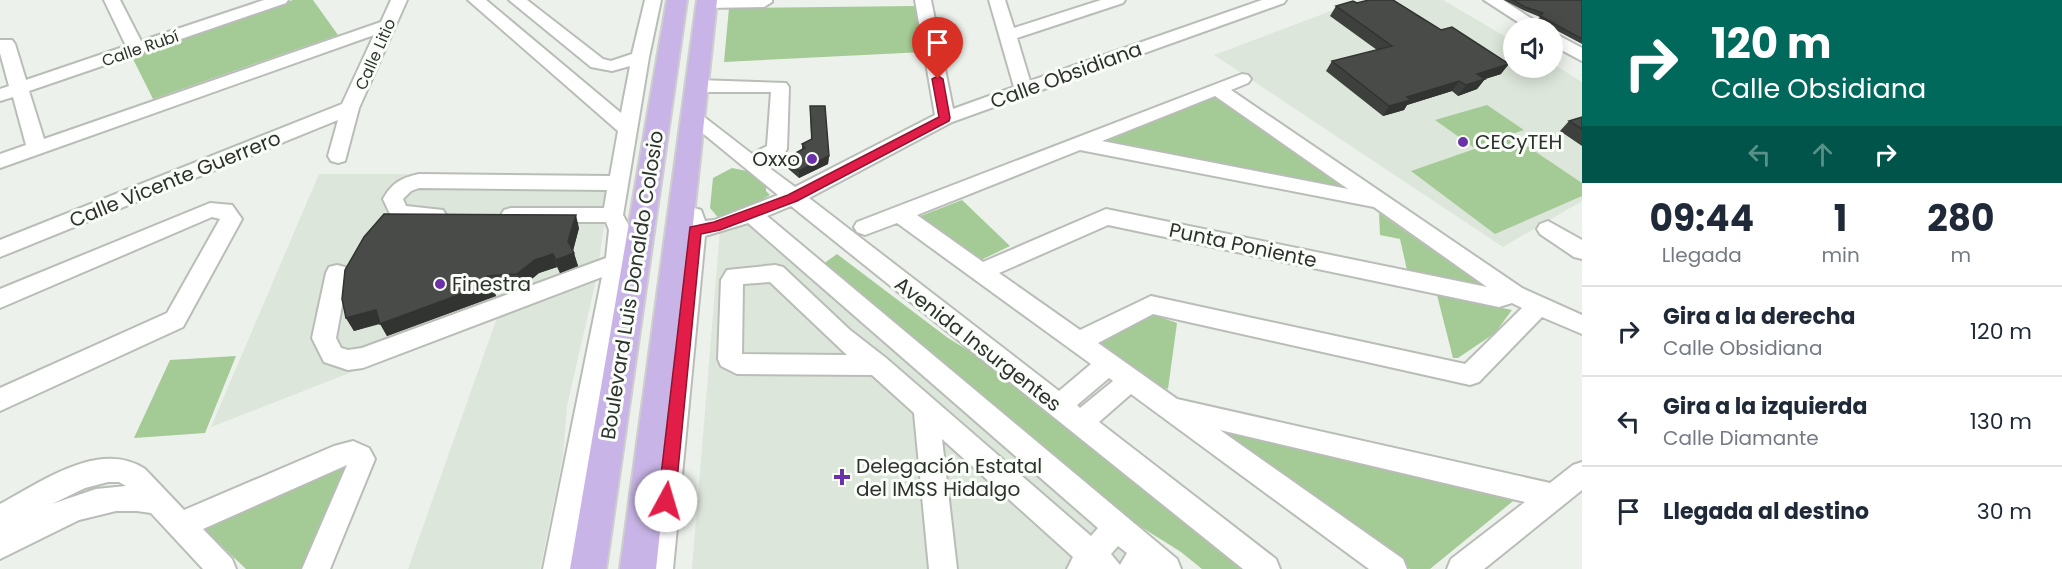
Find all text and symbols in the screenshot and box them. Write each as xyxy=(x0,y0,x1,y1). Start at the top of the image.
text: 120 m xyxy=(1711,14,1832,73)
street label: Calle Litio xyxy=(349,15,401,94)
pin xyxy=(912,17,963,79)
map controls xyxy=(1503,18,1563,78)
button: sound xyxy=(1503,18,1563,78)
icon: right xyxy=(1612,24,1690,102)
street label: Calle Rubí xyxy=(99,25,182,72)
icon: arrive xyxy=(921,26,954,59)
street label: Calle Obsidiana xyxy=(986,35,1146,115)
text: Calle Obsidiana xyxy=(1711,70,1926,107)
street label: Calle Vicente Guerrero xyxy=(65,124,285,234)
place label: CECyTEH xyxy=(1475,128,1562,156)
street label: Boulevard Luis Donaldo Colosio xyxy=(594,129,670,441)
marker: CECyTEH xyxy=(1456,135,1470,149)
icon: left xyxy=(1743,138,1776,171)
icon: ahead xyxy=(1806,138,1839,171)
icon: right xyxy=(1869,138,1902,171)
place label: Oxxo xyxy=(752,145,800,173)
marker: Oxxo xyxy=(805,152,819,166)
text: 09:44 xyxy=(1649,193,1754,244)
text: 1 xyxy=(1834,193,1847,244)
text: 280 xyxy=(1927,193,1995,244)
street label: Punta Poniente xyxy=(1167,216,1319,274)
text: Llegada xyxy=(1662,241,1742,269)
text: min xyxy=(1821,241,1860,269)
text: m xyxy=(1951,241,1971,269)
place label: Finestra xyxy=(452,270,531,298)
street label: Avenida Insurgentes xyxy=(889,270,1067,418)
marker: Finestra xyxy=(433,277,447,291)
text: Gira a la derecha xyxy=(1663,301,1856,332)
icon: right xyxy=(1612,315,1645,348)
text: 120 m xyxy=(1970,316,2032,347)
text: Calle Obsidiana xyxy=(1663,334,1822,362)
text: Gira a la izquierda xyxy=(1663,391,1867,422)
icon: left xyxy=(1612,405,1645,438)
text: 130 m xyxy=(1970,406,2032,437)
text: Calle Diamante xyxy=(1663,424,1819,452)
place label: Delegación Estatal del IMSS Hidalgo xyxy=(856,452,1042,503)
marker: Delegación Estatal del IMSS Hidalgo xyxy=(833,468,851,486)
position arrow xyxy=(634,469,698,533)
icon: arrive xyxy=(1612,495,1645,528)
text: Llegada al destino xyxy=(1663,496,1869,527)
text: 30 m xyxy=(1977,496,2032,527)

